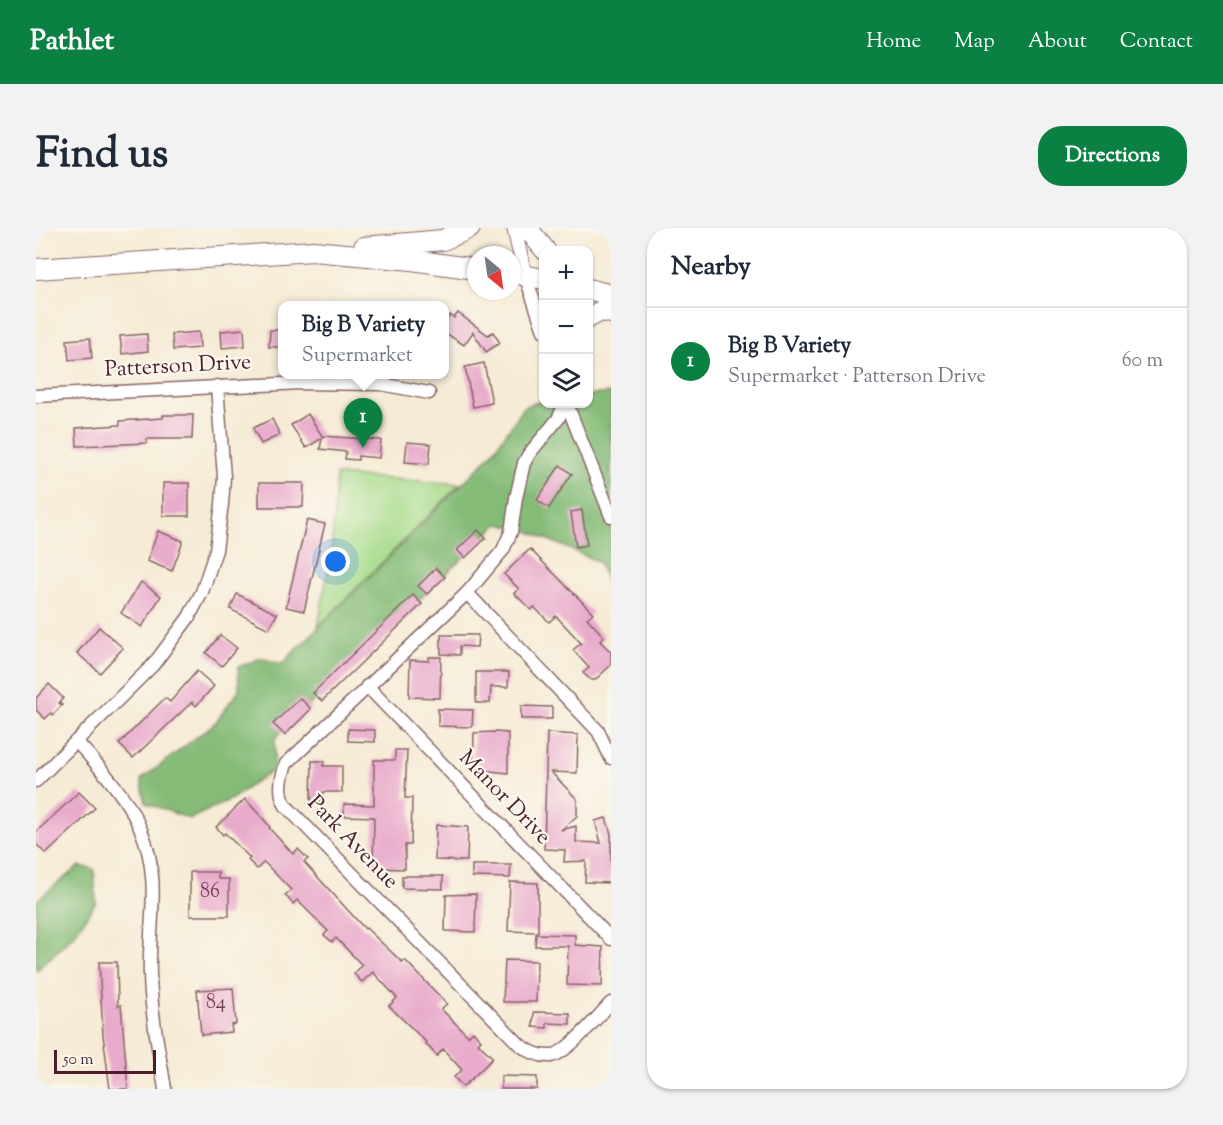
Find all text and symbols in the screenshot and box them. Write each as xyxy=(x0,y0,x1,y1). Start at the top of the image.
text: Pathlet xyxy=(30,22,114,62)
text: Home xyxy=(866,27,921,57)
text: Map xyxy=(954,27,995,57)
text: About xyxy=(1028,27,1087,57)
text: Contact xyxy=(1120,27,1193,57)
text: Find us xyxy=(36,126,168,186)
button: Directions xyxy=(1038,126,1187,186)
north arrow xyxy=(467,246,521,300)
map controls xyxy=(539,246,593,408)
button: + xyxy=(539,246,593,300)
text: Nearby xyxy=(671,249,751,286)
button: − xyxy=(539,300,593,354)
popup xyxy=(278,301,449,379)
text: Big B Variety xyxy=(302,310,425,342)
text: Big B Variety xyxy=(728,331,851,363)
text: Supermarket xyxy=(302,342,413,371)
street label: Patterson Drive xyxy=(104,347,252,387)
text: 1 xyxy=(687,347,694,376)
text: 60 m xyxy=(1122,347,1163,376)
button: layers xyxy=(539,354,593,408)
text: Supermarket · Patterson Drive xyxy=(728,363,986,392)
pin: 1 xyxy=(344,398,382,448)
your location xyxy=(321,547,350,576)
street label: Manor Drive xyxy=(450,743,558,853)
street label: Park Avenue xyxy=(299,789,405,897)
house number: 86 xyxy=(200,878,220,907)
house number: 84 xyxy=(206,989,226,1018)
scale bar xyxy=(54,1047,156,1074)
text: 50 m xyxy=(63,1049,94,1072)

